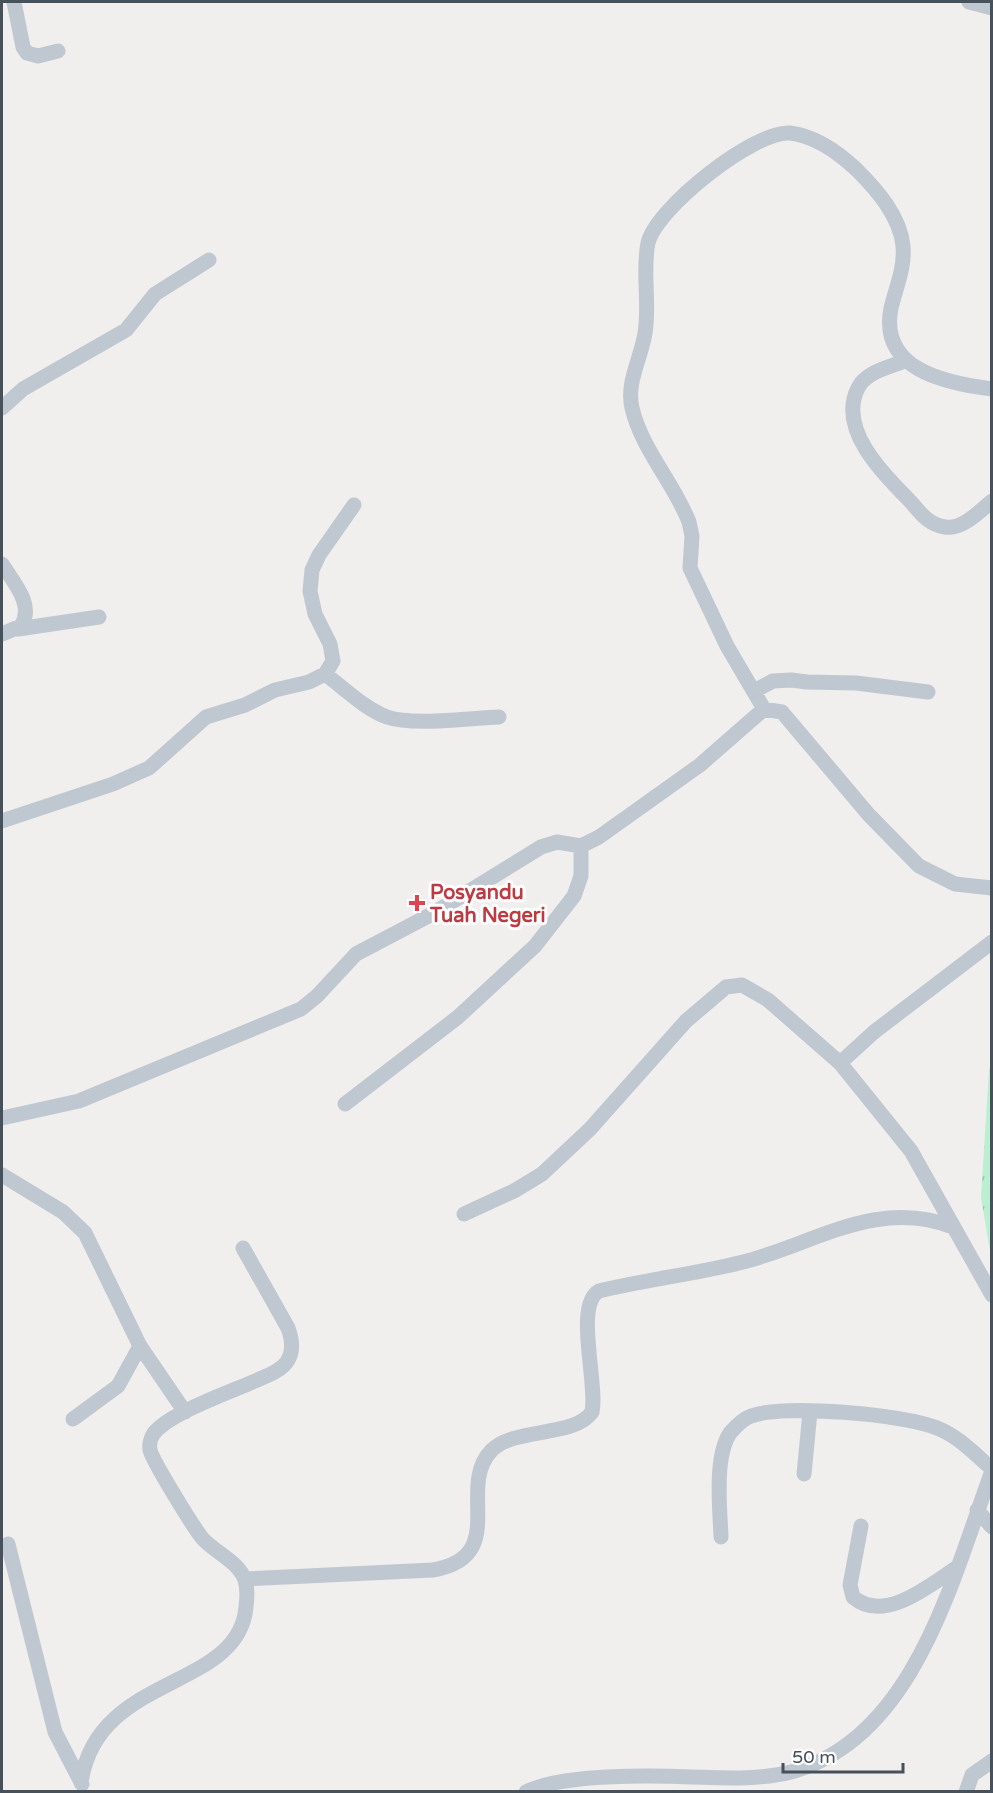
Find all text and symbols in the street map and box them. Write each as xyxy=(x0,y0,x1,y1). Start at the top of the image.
place label: Posyandu Tuah Negeri xyxy=(429,881,545,928)
marker: Posyandu Tuah Negeri xyxy=(408,894,426,912)
scale bar xyxy=(783,1736,903,1774)
text: 50 m xyxy=(792,1746,836,1768)

